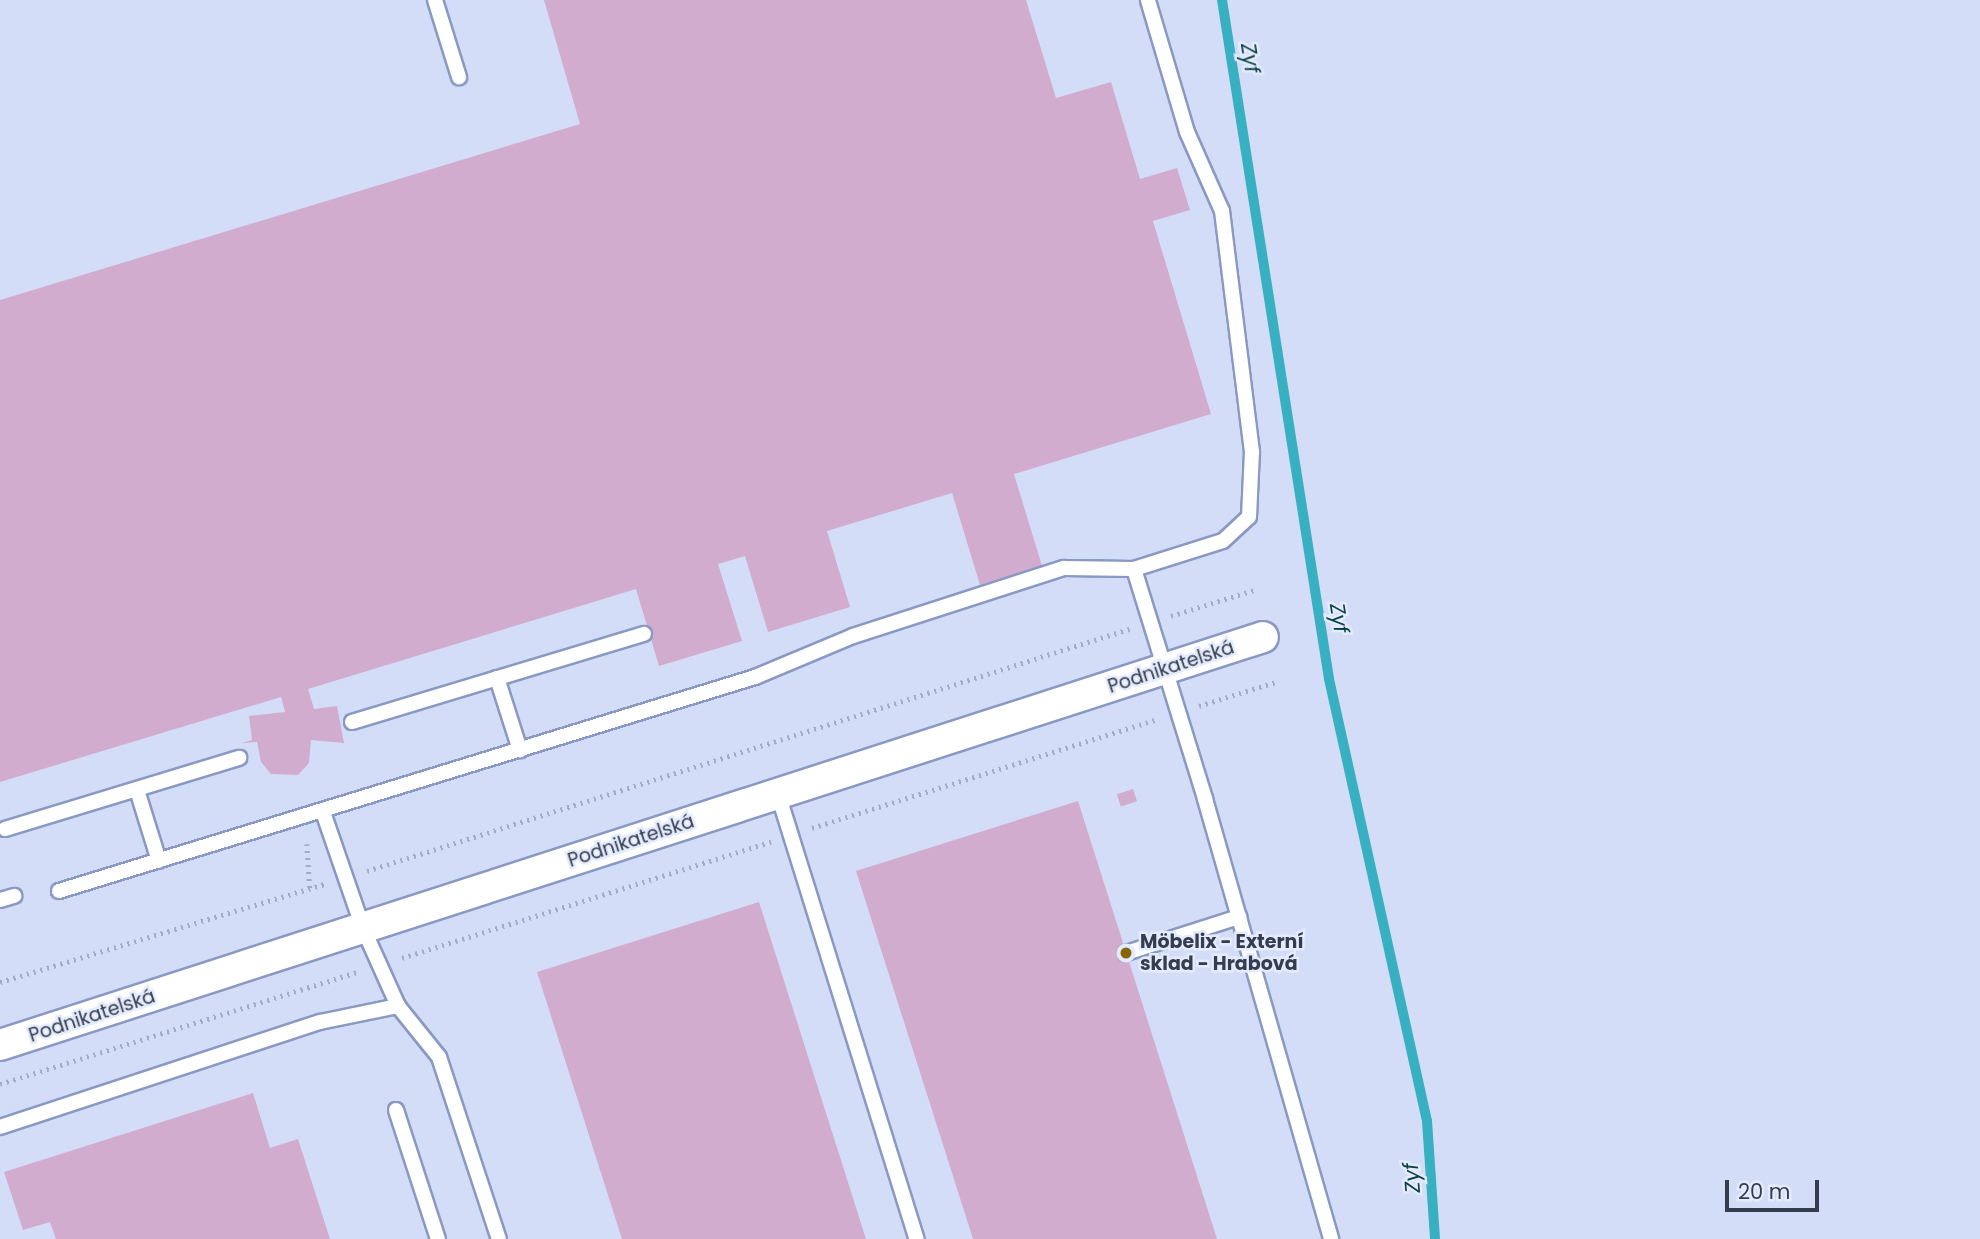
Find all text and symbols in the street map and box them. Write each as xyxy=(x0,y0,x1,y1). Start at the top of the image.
water label: Zyf xyxy=(1235,41,1265,75)
water label: Zyf xyxy=(1324,601,1354,635)
street label: Podnikatelská xyxy=(1105,636,1237,698)
street label: Podnikatelská xyxy=(565,810,697,872)
place label: Möbelix - Externí sklad - Hrabová xyxy=(1140,931,1304,975)
marker: Möbelix - Externí sklad - Hrabová xyxy=(1118,945,1134,961)
street label: Podnikatelská xyxy=(26,985,158,1047)
water label: Zyf xyxy=(1398,1162,1426,1194)
scale bar xyxy=(1728,1166,1822,1210)
text: 20 m xyxy=(1738,1177,1791,1206)

